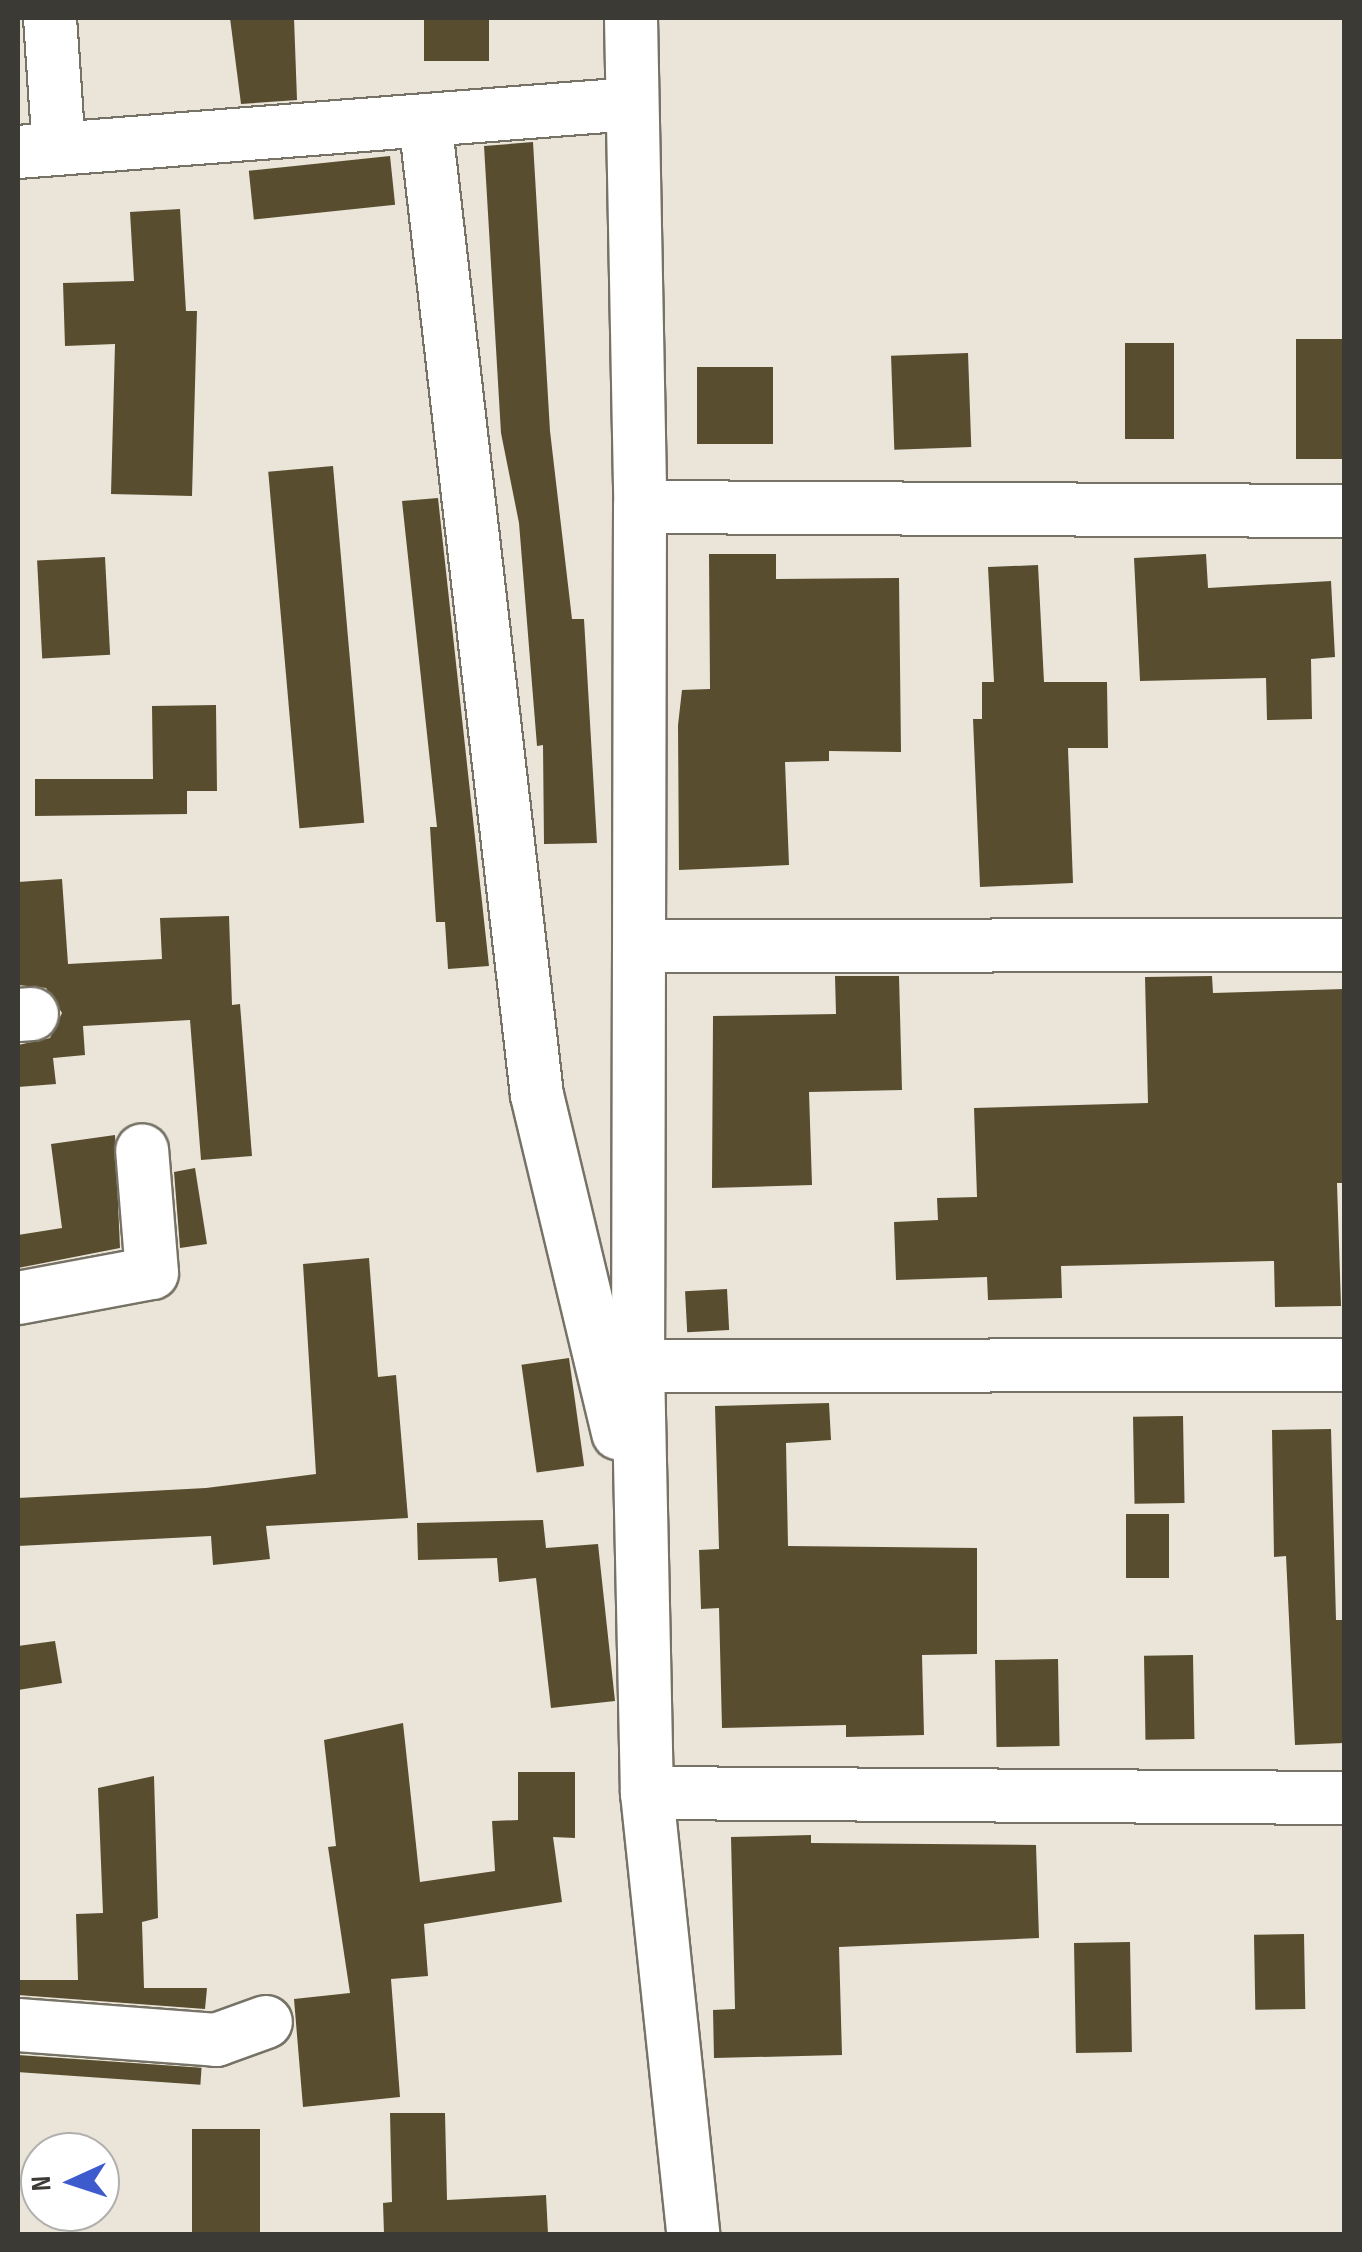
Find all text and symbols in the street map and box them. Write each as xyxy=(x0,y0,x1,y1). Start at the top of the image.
north arrow xyxy=(20,2132,120,2232)
text: N xyxy=(25,2175,58,2192)

